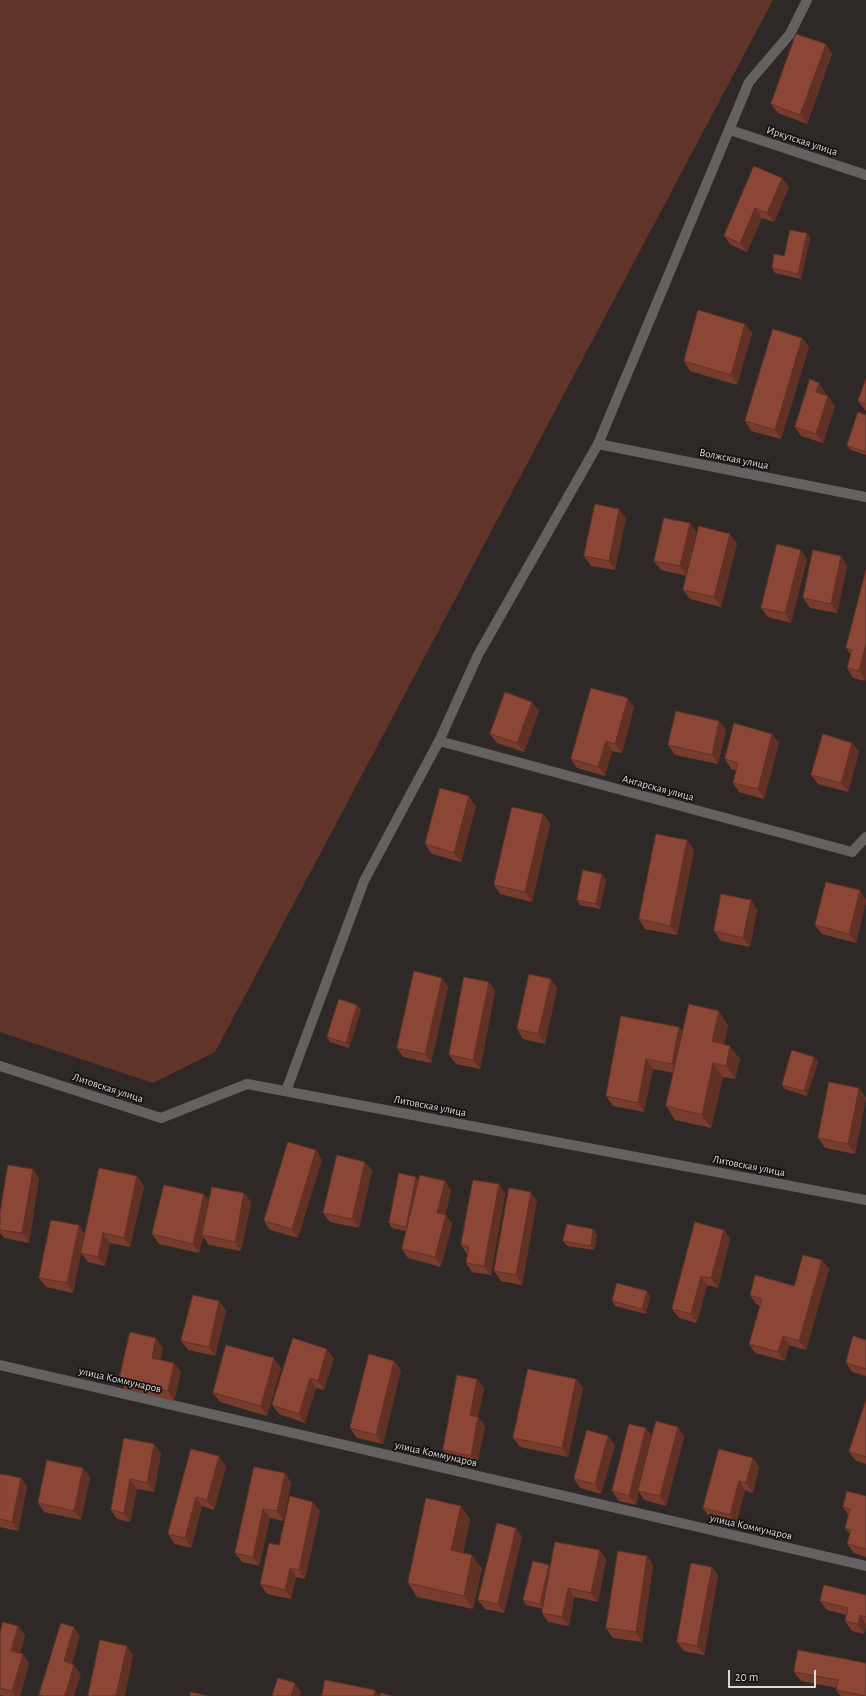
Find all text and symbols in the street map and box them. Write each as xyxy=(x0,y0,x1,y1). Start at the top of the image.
street label: Иркутская улица xyxy=(765,123,839,159)
street label: Волжская улица xyxy=(698,446,770,472)
street label: Ангарская улица xyxy=(621,772,695,804)
street label: Литовская улица xyxy=(71,1070,145,1106)
street label: Литовская улица xyxy=(393,1093,467,1119)
street label: Литовская улица xyxy=(712,1153,786,1179)
street label: улица Коммунаров xyxy=(78,1364,162,1396)
street label: улица Коммунаров xyxy=(394,1438,478,1470)
street label: улица Коммунаров xyxy=(709,1511,793,1543)
scale bar xyxy=(730,1662,818,1688)
text: 20 m xyxy=(735,1671,758,1683)

